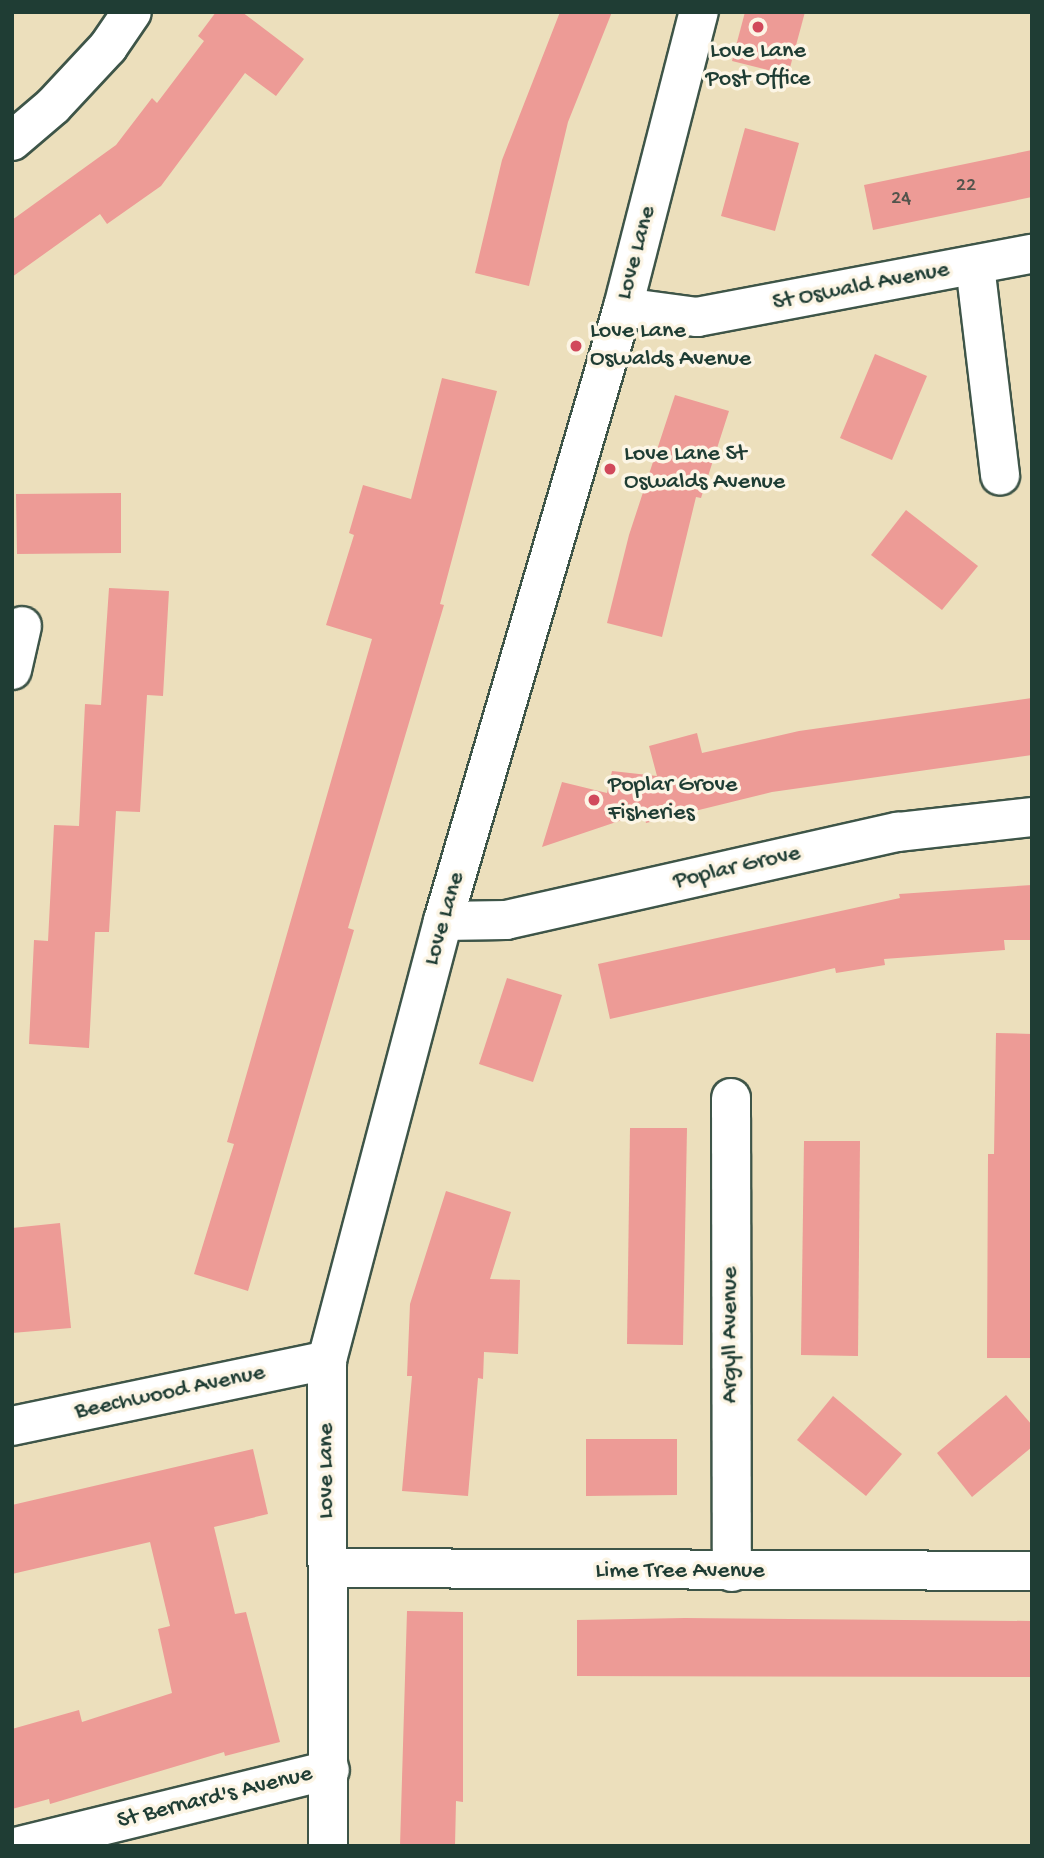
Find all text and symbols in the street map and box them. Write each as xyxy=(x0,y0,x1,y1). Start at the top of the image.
marker: Love Lane Post Office xyxy=(750,19,766,35)
place label: Love Lane Post Office xyxy=(706,38,810,94)
house number: 22 xyxy=(956,174,976,200)
house number: 24 xyxy=(891,187,911,213)
street label: Love Lane xyxy=(611,203,663,303)
street label: St Oswald Avenue xyxy=(770,256,952,318)
place label: Love Lane Oswalds Avenue xyxy=(590,318,751,374)
marker: Love Lane Oswalds Avenue xyxy=(568,338,584,354)
place label: Love Lane St Oswalds Avenue xyxy=(624,441,785,497)
marker: Love Lane St Oswalds Avenue xyxy=(602,461,618,477)
place label: Poplar Grove Fisheries xyxy=(608,772,737,828)
marker: Poplar Grove Fisheries xyxy=(586,792,602,808)
street label: Poplar Grove xyxy=(671,839,803,897)
street label: Love Lane xyxy=(418,869,472,969)
street label: Argyll Avenue xyxy=(717,1267,745,1403)
street label: Beechwood Avenue xyxy=(72,1359,268,1427)
street label: Love Lane xyxy=(313,1423,341,1519)
street label: Lime Tree Avenue xyxy=(595,1558,765,1586)
street label: St Bernard's Avenue xyxy=(115,1760,315,1836)

